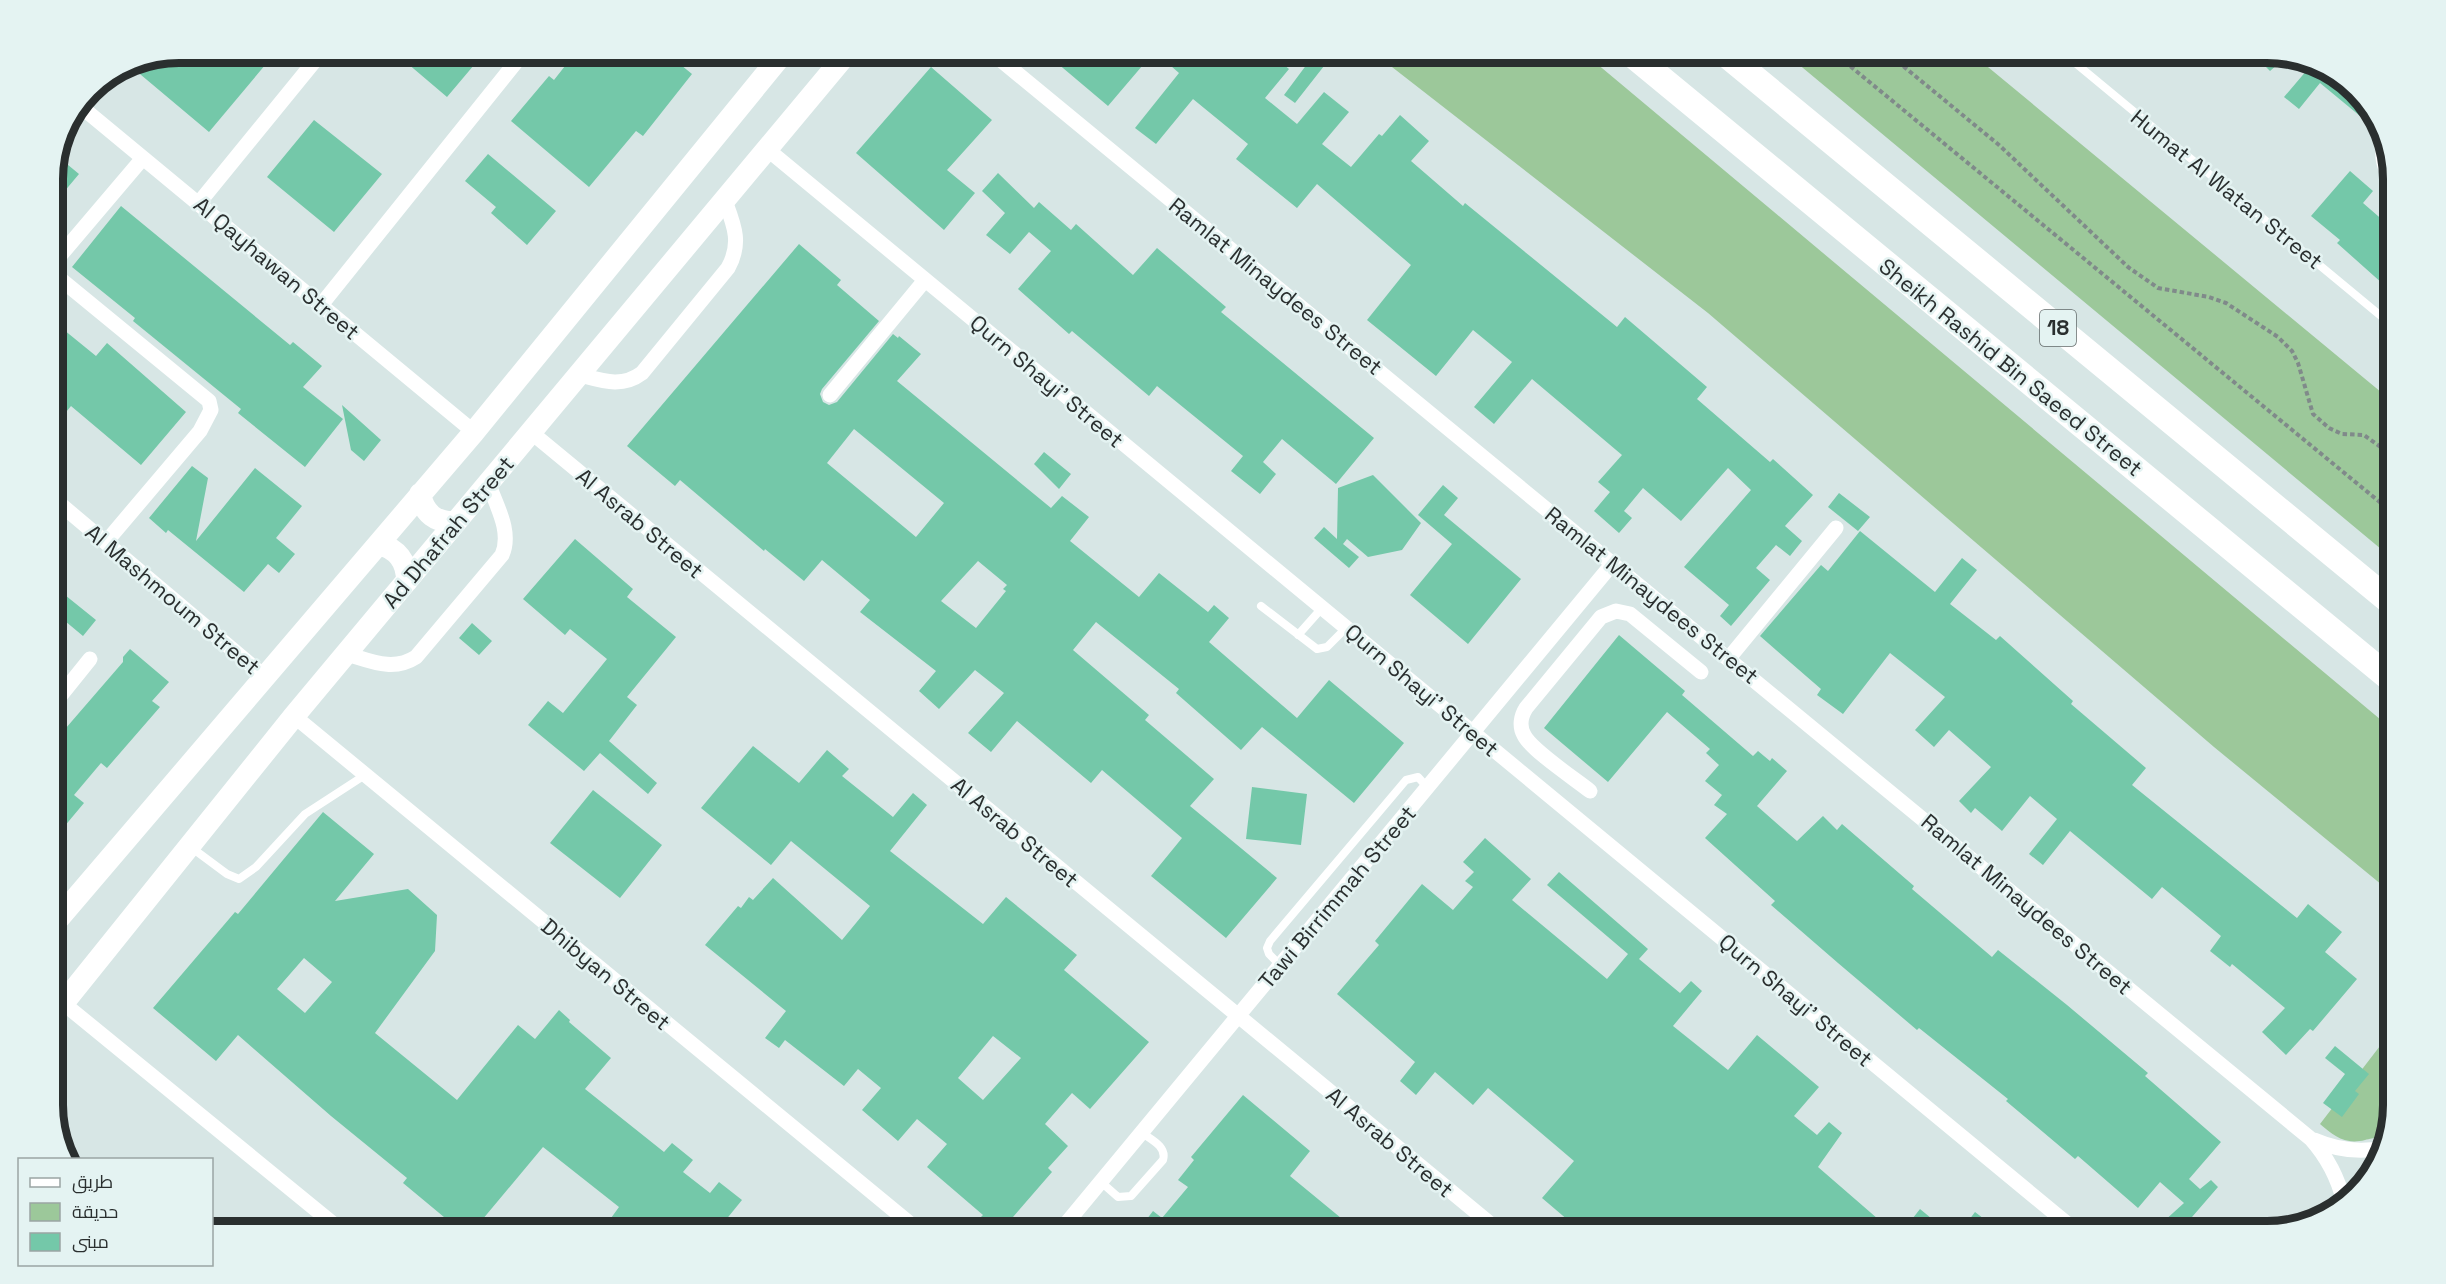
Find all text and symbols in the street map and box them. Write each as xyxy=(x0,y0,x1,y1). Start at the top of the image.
street label: Humat Al Watan Street xyxy=(2125,103,2329,275)
street label: Al Qayhawan Street xyxy=(188,190,366,346)
street label: Ramlat Minaydees Street xyxy=(1163,191,1389,381)
street label: Sheikh Rashid Bin Saeed Street xyxy=(1874,252,2148,482)
street label: Qurn Shayi' Street xyxy=(964,309,1130,453)
road number: 18 xyxy=(2040,310,2076,346)
street label: Ad Dhafrah Street xyxy=(376,450,520,614)
street label: Al Asrab Street xyxy=(571,462,709,584)
street label: Ramlat Minaydees Street xyxy=(1539,500,1765,690)
street label: Al Mashmoum Street xyxy=(80,518,266,680)
street label: Qurn Shayi' Street xyxy=(1339,618,1505,762)
street label: Al Asrab Street xyxy=(946,771,1084,893)
street label: Tawi Birrimmah Street xyxy=(1252,800,1422,994)
street label: Ramlat Minaydees Street xyxy=(1916,807,2138,1001)
street label: Dhibyan Street xyxy=(536,912,676,1036)
street label: Qurn Shayi' Street xyxy=(1713,928,1879,1072)
street label: Al Asrab Street xyxy=(1321,1081,1459,1203)
legend xyxy=(18,1158,213,1266)
text: طريق xyxy=(72,1170,113,1194)
text: حديقة xyxy=(72,1200,118,1223)
text: مبنى xyxy=(72,1230,109,1253)

